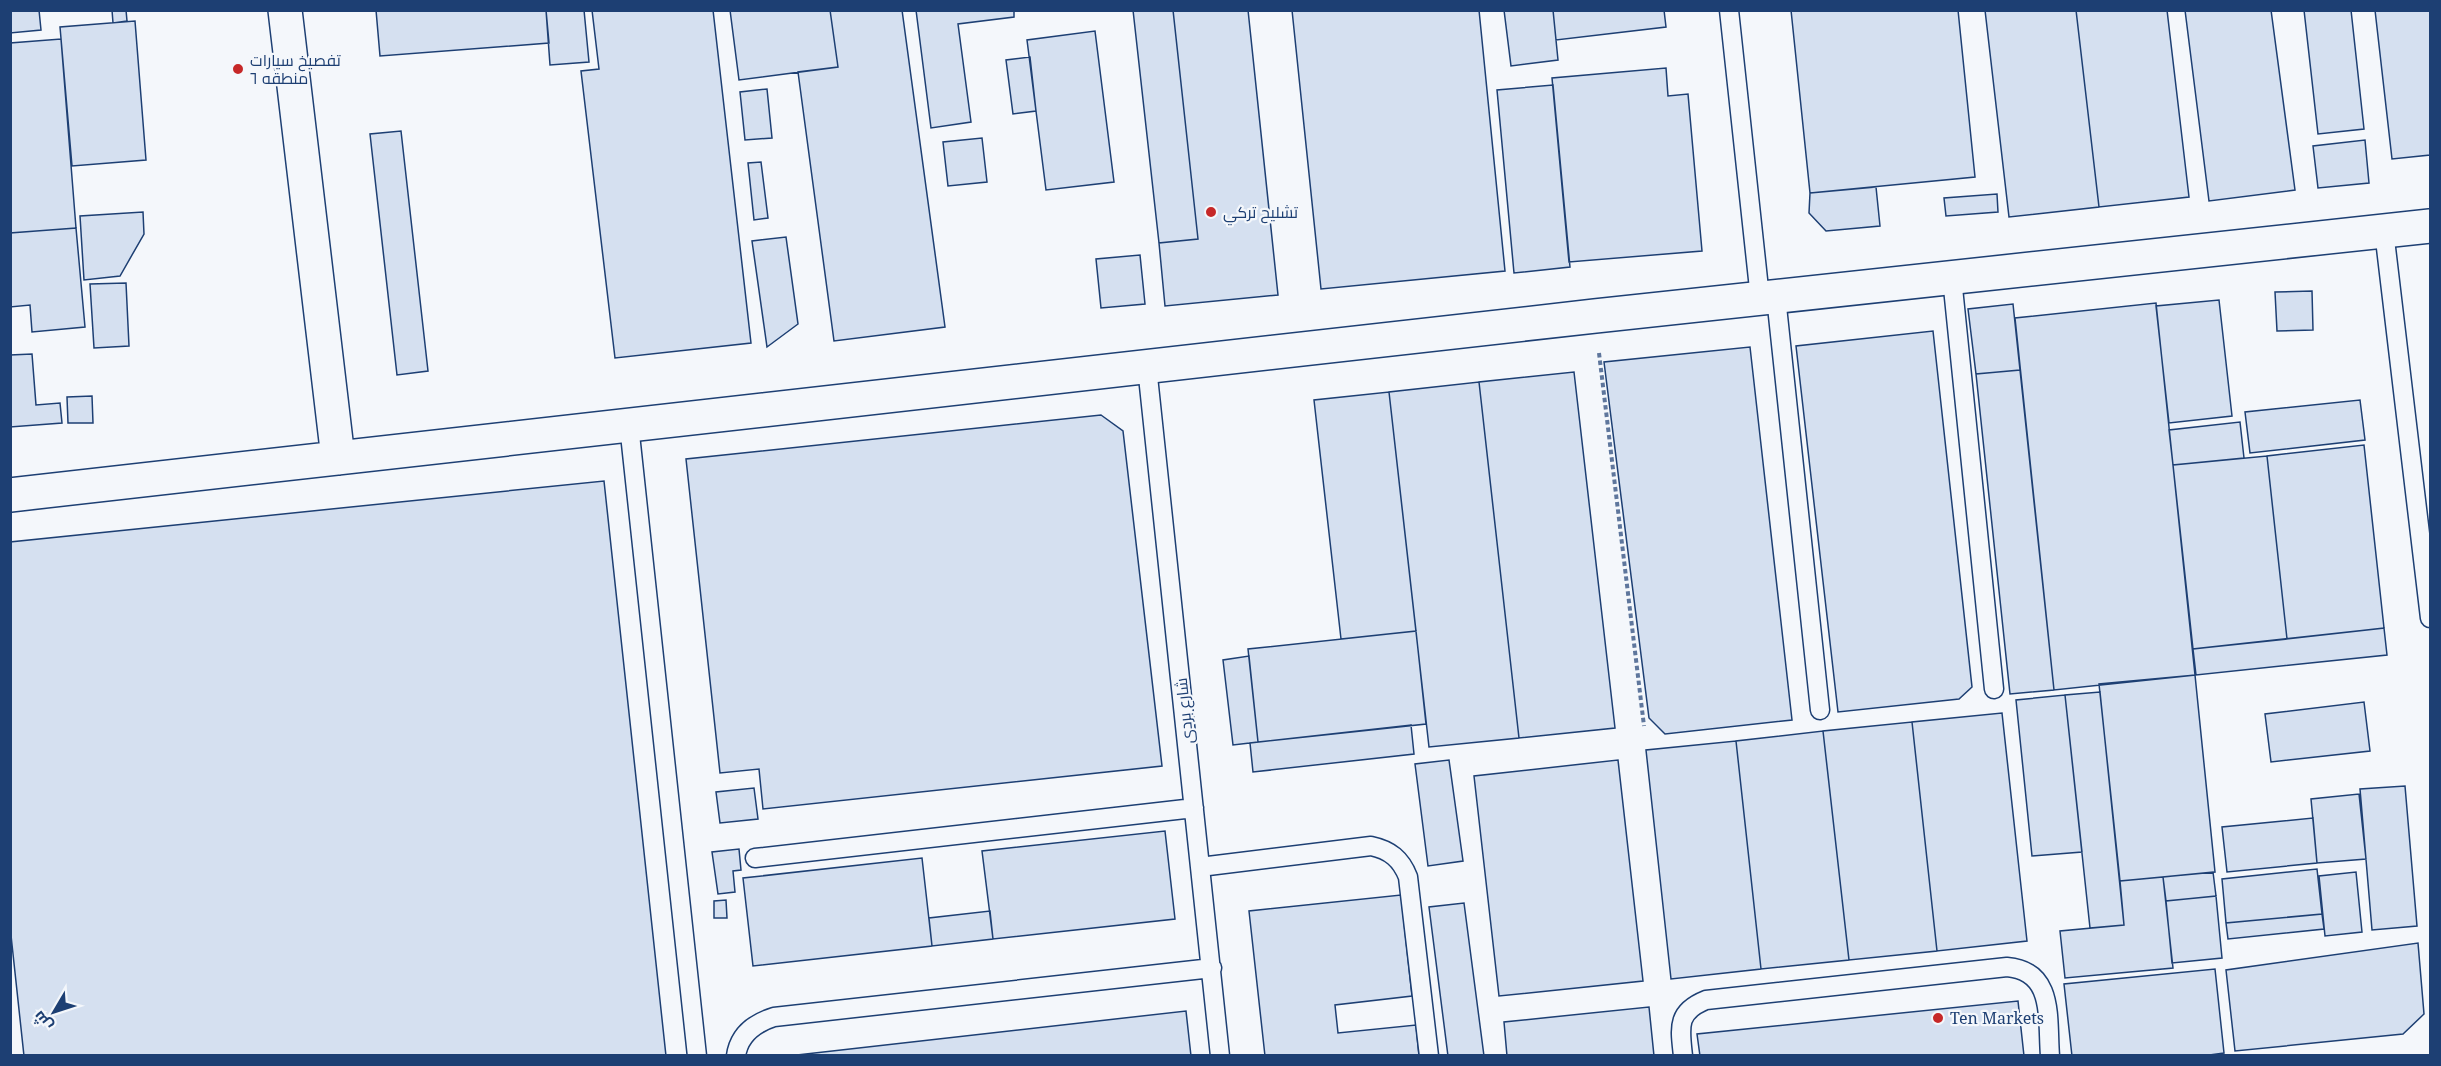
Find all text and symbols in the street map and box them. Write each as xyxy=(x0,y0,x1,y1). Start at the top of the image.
place label: تفصيخ سيارات منطقه ٦ xyxy=(250,49,342,89)
marker: تفصيخ سيارات منطقه ٦ xyxy=(231,62,245,76)
place label: تشليح تركي xyxy=(1223,201,1299,226)
marker: تشليح تركي xyxy=(1204,205,1218,219)
street label: شارع بردى xyxy=(1170,677,1199,745)
north arrow xyxy=(24,982,84,1042)
text: ش xyxy=(27,1007,57,1036)
place label: Ten Markets xyxy=(1950,1007,2044,1029)
marker: Ten Markets xyxy=(1931,1011,1945,1025)

